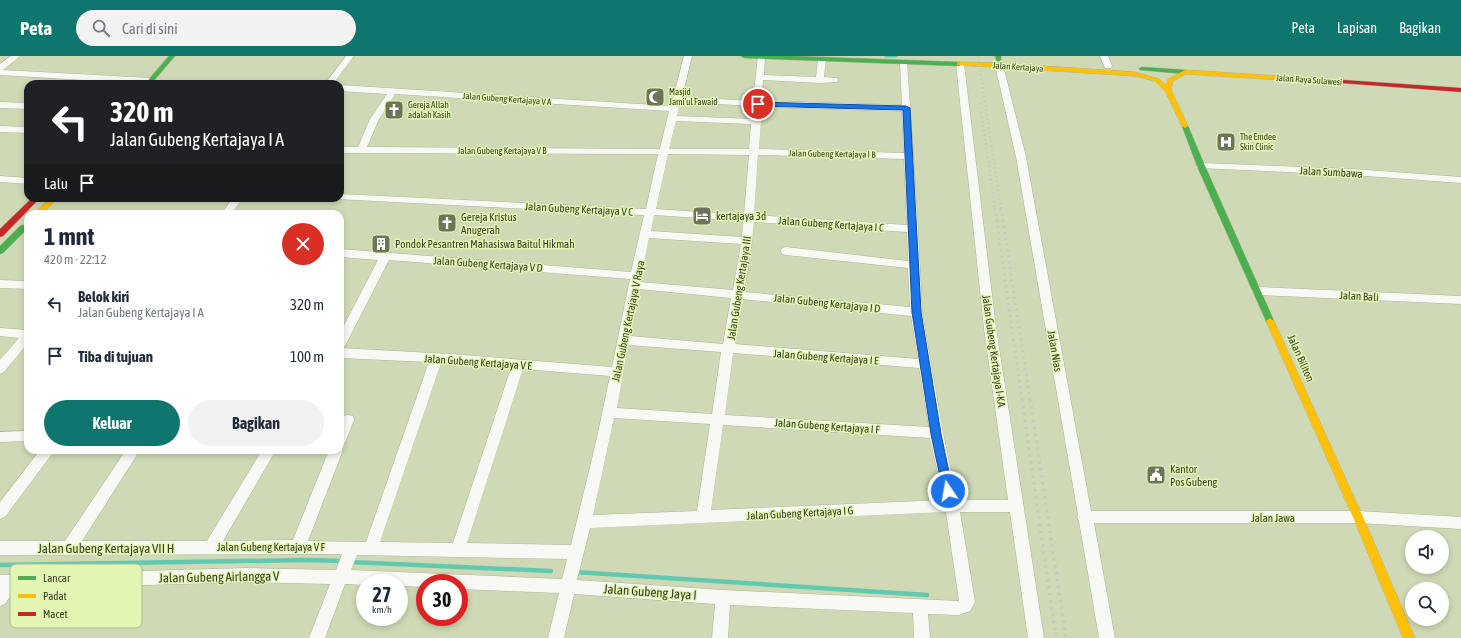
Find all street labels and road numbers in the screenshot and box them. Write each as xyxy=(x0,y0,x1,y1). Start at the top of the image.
street label: Jalan Kertajaya xyxy=(992,60,1044,74)
street label: Jalan Raya Sulawesi xyxy=(1276,73,1342,87)
street label: Jalan Gubeng Kertajaya V A xyxy=(462,91,552,107)
street label: Jalan Gubeng Kertajaya V B xyxy=(457,146,547,156)
street label: Jalan Gubeng Kertajaya I B xyxy=(788,148,876,160)
street label: Jalan Sumbawa xyxy=(1299,164,1363,180)
street label: Jalan Gubeng Kertajaya V C xyxy=(524,200,634,218)
street label: Jalan Gubeng Kertajaya I C xyxy=(778,214,884,234)
street label: Jalan Gubeng Kertajaya III xyxy=(725,235,753,341)
street label: Jalan Gubeng Kertajaya V D xyxy=(433,254,543,274)
street label: Jalan Gubeng Kertajaya V Raya xyxy=(609,259,647,383)
street label: Jalan Bali xyxy=(1339,289,1379,303)
street label: Jalan Gubeng Kertajaya I D xyxy=(773,291,881,315)
street label: Jalan Gubeng Kertajaya I-KA xyxy=(980,294,1008,408)
street label: Jalan Nias xyxy=(1045,330,1065,373)
street label: Jalan Biliton xyxy=(1285,333,1317,383)
street label: Jalan Gubeng Kertajaya I E xyxy=(773,347,879,367)
street label: Jalan Gubeng Kertajaya V E xyxy=(424,352,533,372)
street label: Jalan Gubeng Kertajaya I F xyxy=(774,416,881,436)
street label: Jalan Gubeng Kertajaya I G xyxy=(746,504,854,522)
street label: Jalan Jawa xyxy=(1251,512,1295,524)
street label: Jalan Gubeng Kertajaya VII H xyxy=(38,541,174,556)
street label: Jalan Gubeng Kertajaya V F xyxy=(217,541,326,553)
street label: Jalan Gubeng Airlangga V xyxy=(159,568,280,586)
street label: Jalan Gubeng Jaya I xyxy=(603,581,697,603)

